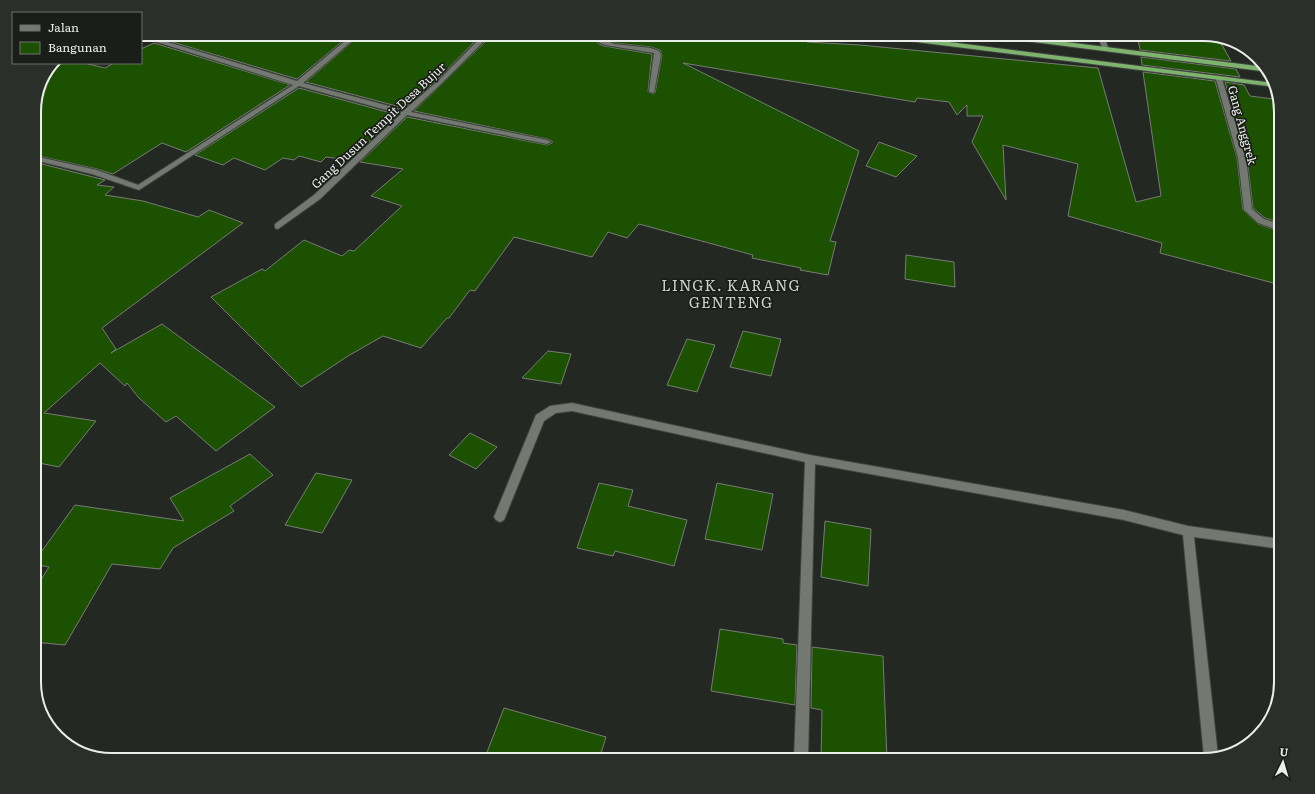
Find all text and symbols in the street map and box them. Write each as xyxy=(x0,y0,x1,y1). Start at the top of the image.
legend xyxy=(12,12,142,64)
text: Jalan xyxy=(48,18,79,36)
text: Bangunan xyxy=(48,38,107,56)
street label: Gang Dusun Tempit Desa Bujur xyxy=(307,57,450,192)
street label: Gang Anggrek xyxy=(1224,83,1262,167)
district label: LINGK. KARANG GENTENG xyxy=(661,273,801,313)
north arrow xyxy=(1263,742,1303,782)
text: U xyxy=(1279,743,1289,759)

